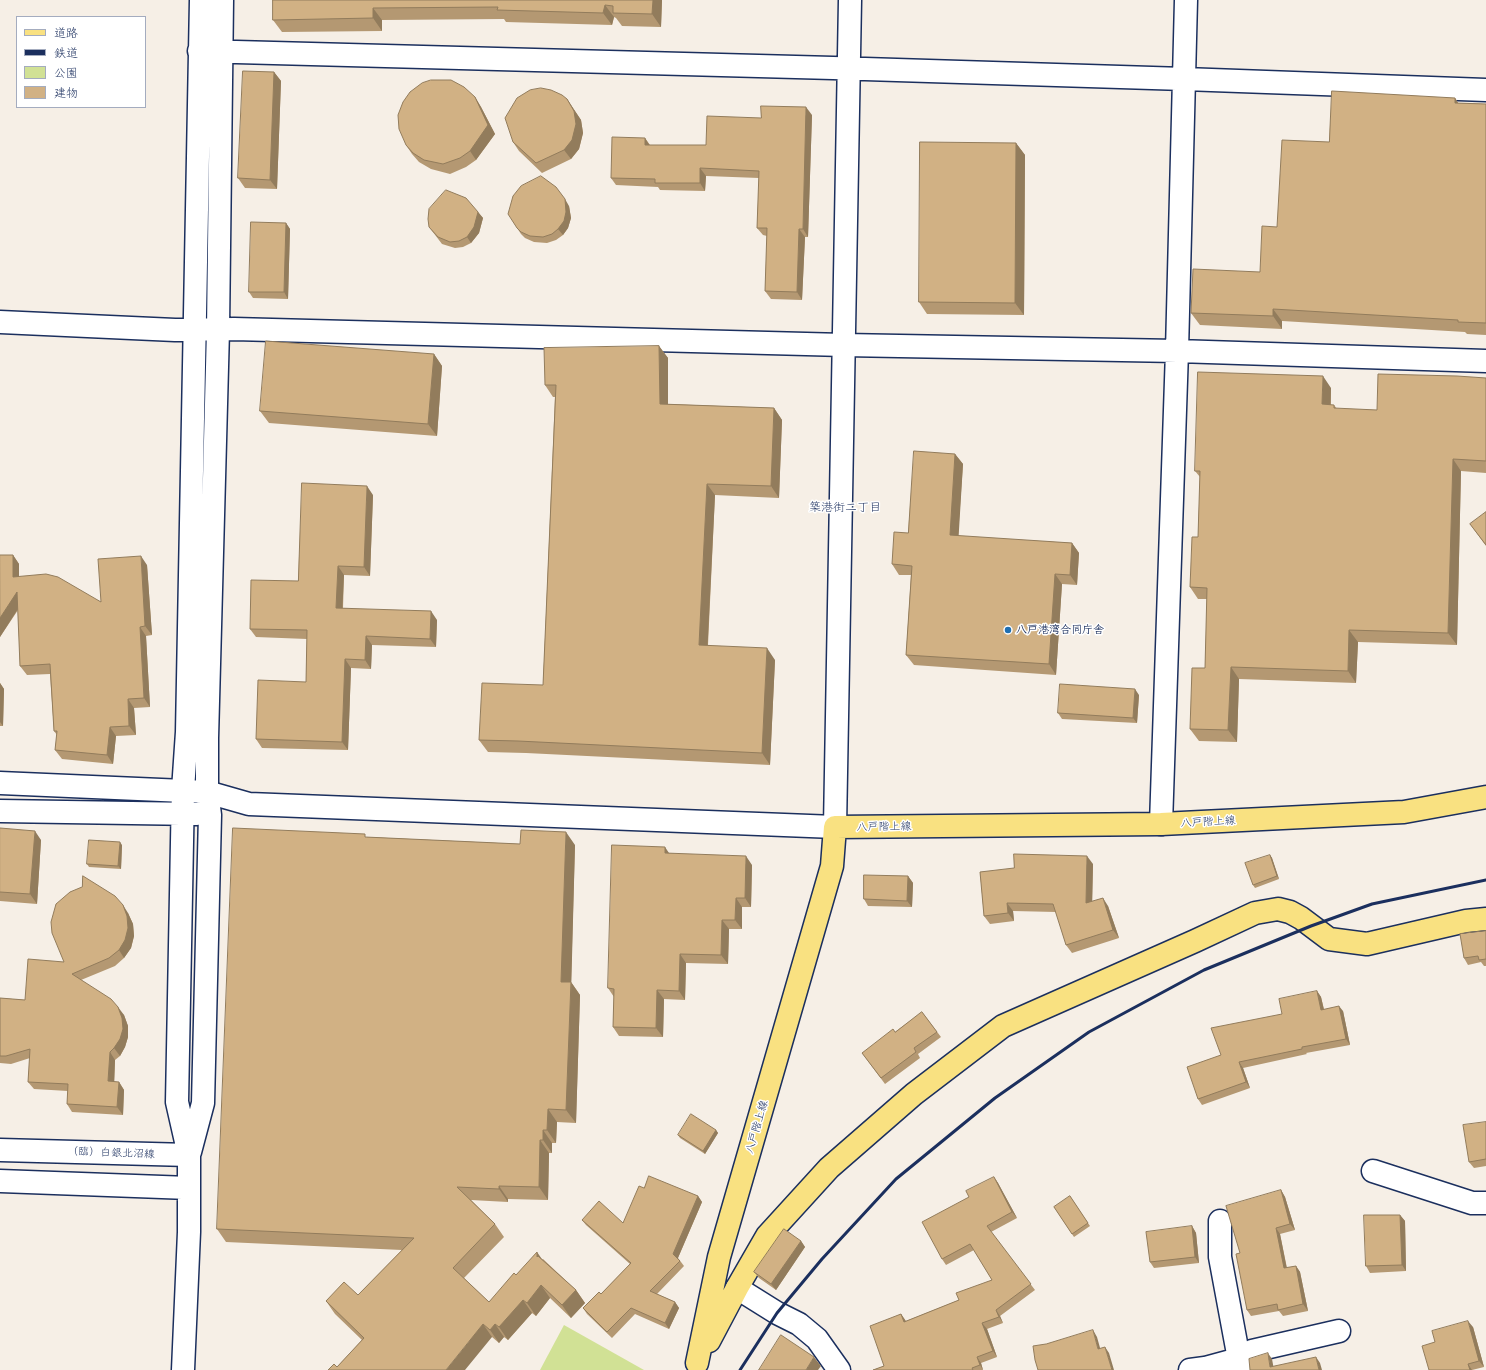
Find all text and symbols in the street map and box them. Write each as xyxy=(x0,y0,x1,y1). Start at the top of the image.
legend xyxy=(16,16,146,108)
text: 道路 xyxy=(54,23,78,41)
text: 鉄道 xyxy=(54,43,78,61)
text: 公園 xyxy=(54,63,78,81)
text: 建物 xyxy=(54,83,78,101)
district label: 築港街二丁目 xyxy=(809,501,881,515)
place label: 八戸港湾合同庁舎 xyxy=(1016,623,1104,637)
marker: 八戸港湾合同庁舎 xyxy=(1003,625,1013,635)
street label: 八戸階上線 xyxy=(1180,814,1236,830)
street label: 八戸階上線 xyxy=(856,820,912,834)
street label: 八戸階上線 xyxy=(743,1099,771,1155)
street label: （臨）白銀北沼線 xyxy=(67,1145,155,1161)

